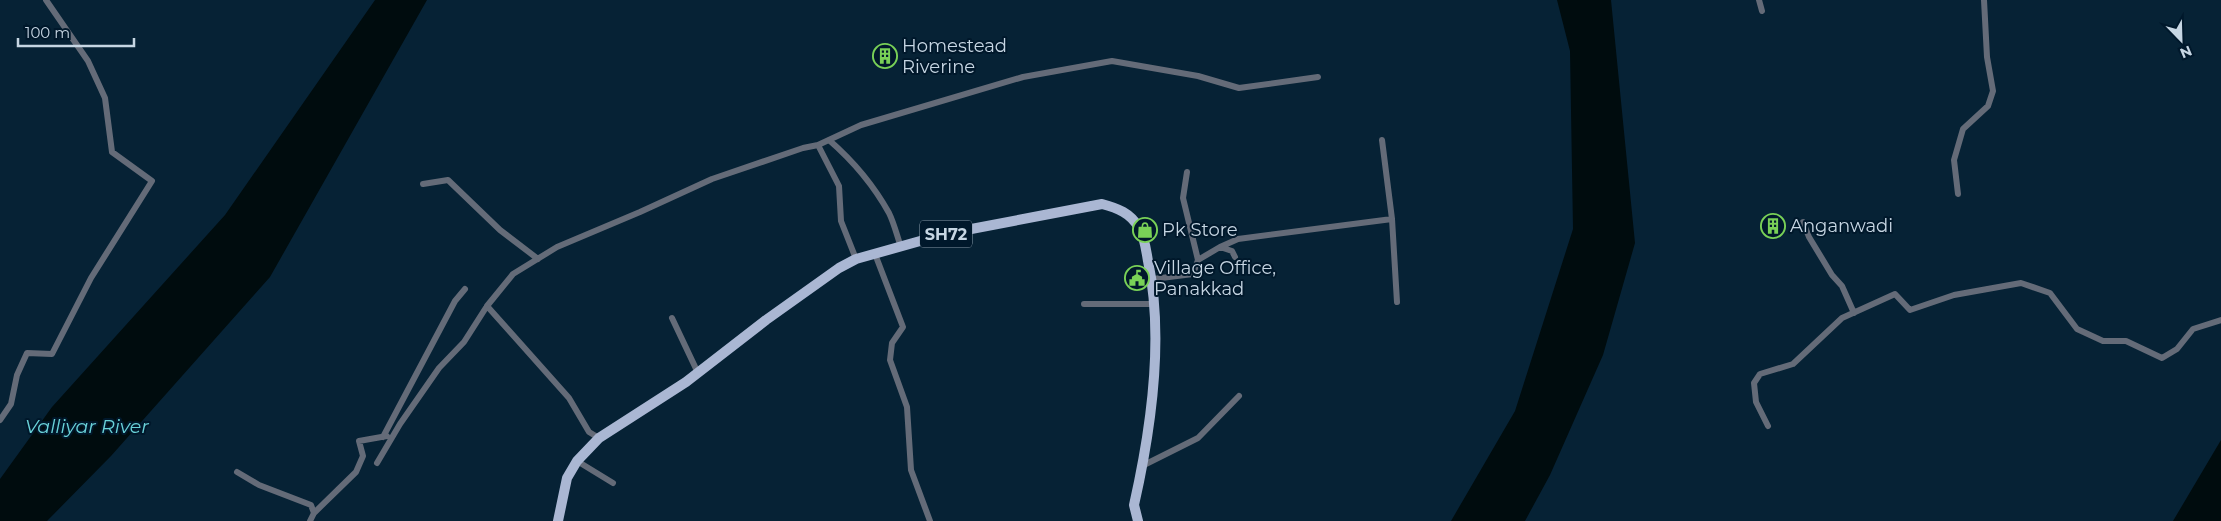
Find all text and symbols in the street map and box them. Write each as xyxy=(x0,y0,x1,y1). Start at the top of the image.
scale bar xyxy=(18,15,134,47)
north arrow xyxy=(2156,15,2206,65)
text: 100 m xyxy=(25,23,70,42)
place label: Homestead Riverine xyxy=(902,35,1007,78)
text: N xyxy=(2177,41,2195,62)
building icon: Homestead Riverine xyxy=(872,43,898,69)
building icon: Anganwadi xyxy=(1760,213,1786,239)
place label: Anganwadi xyxy=(1790,215,1893,237)
shop icon: Pk Store xyxy=(1132,217,1158,243)
place label: Pk Store xyxy=(1162,219,1238,241)
road number: SH72 xyxy=(920,220,972,248)
place label: Village Office, Panakkad xyxy=(1154,257,1276,300)
public building icon: Village Office, Panakkad xyxy=(1124,265,1150,291)
water label: Valliyar River xyxy=(25,415,149,438)

